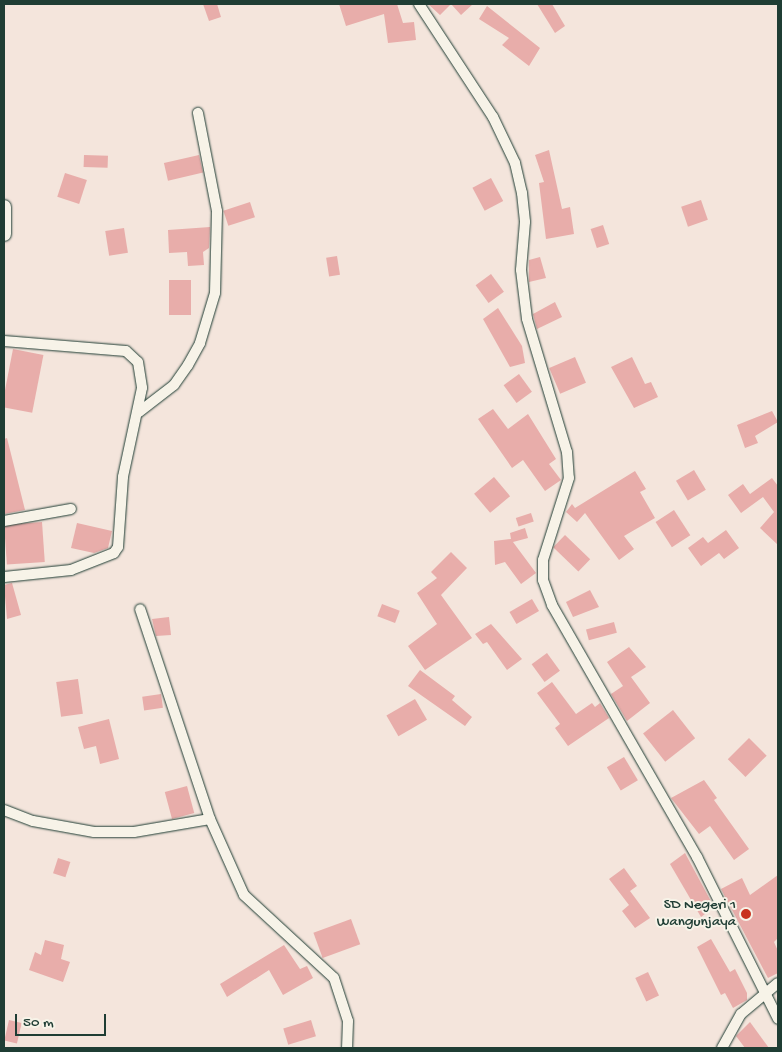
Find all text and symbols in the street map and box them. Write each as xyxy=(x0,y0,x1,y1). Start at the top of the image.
place label: SD Negeri 1 Wangunjaya xyxy=(657,896,736,931)
marker: SD Negeri 1 Wangunjaya xyxy=(740,908,752,920)
scale bar xyxy=(18,1004,109,1036)
text: 50 m xyxy=(23,1014,54,1032)

